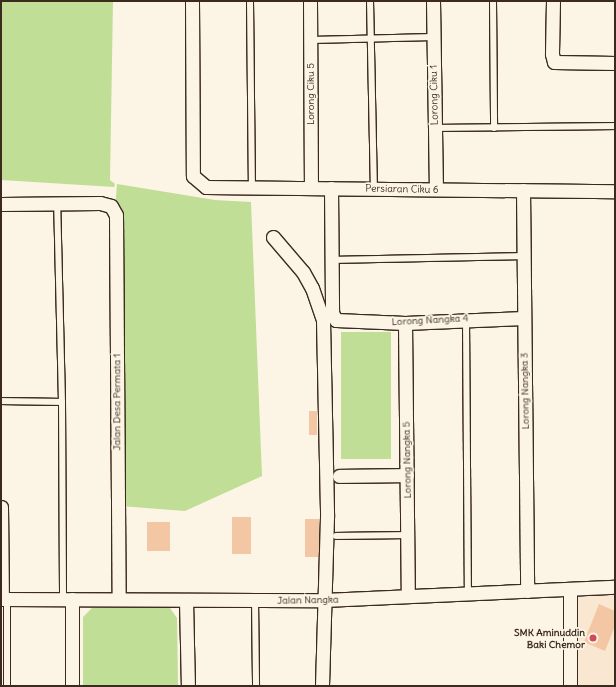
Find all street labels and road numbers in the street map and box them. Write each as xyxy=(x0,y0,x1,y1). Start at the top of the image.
street label: Lorong Ciku 5 xyxy=(305,63,317,125)
street label: Lorong Ciku 1 xyxy=(427,65,441,125)
street label: Persiaran Ciku 6 xyxy=(365,182,439,196)
street label: Lorong Nangka 4 xyxy=(391,312,469,328)
street label: Lorong Nangka 3 xyxy=(518,352,532,430)
street label: Jalan Desa Permata 1 xyxy=(111,353,123,451)
street label: Lorong Nangka 5 xyxy=(400,421,414,499)
street label: Jalan Nangka xyxy=(277,593,339,607)

